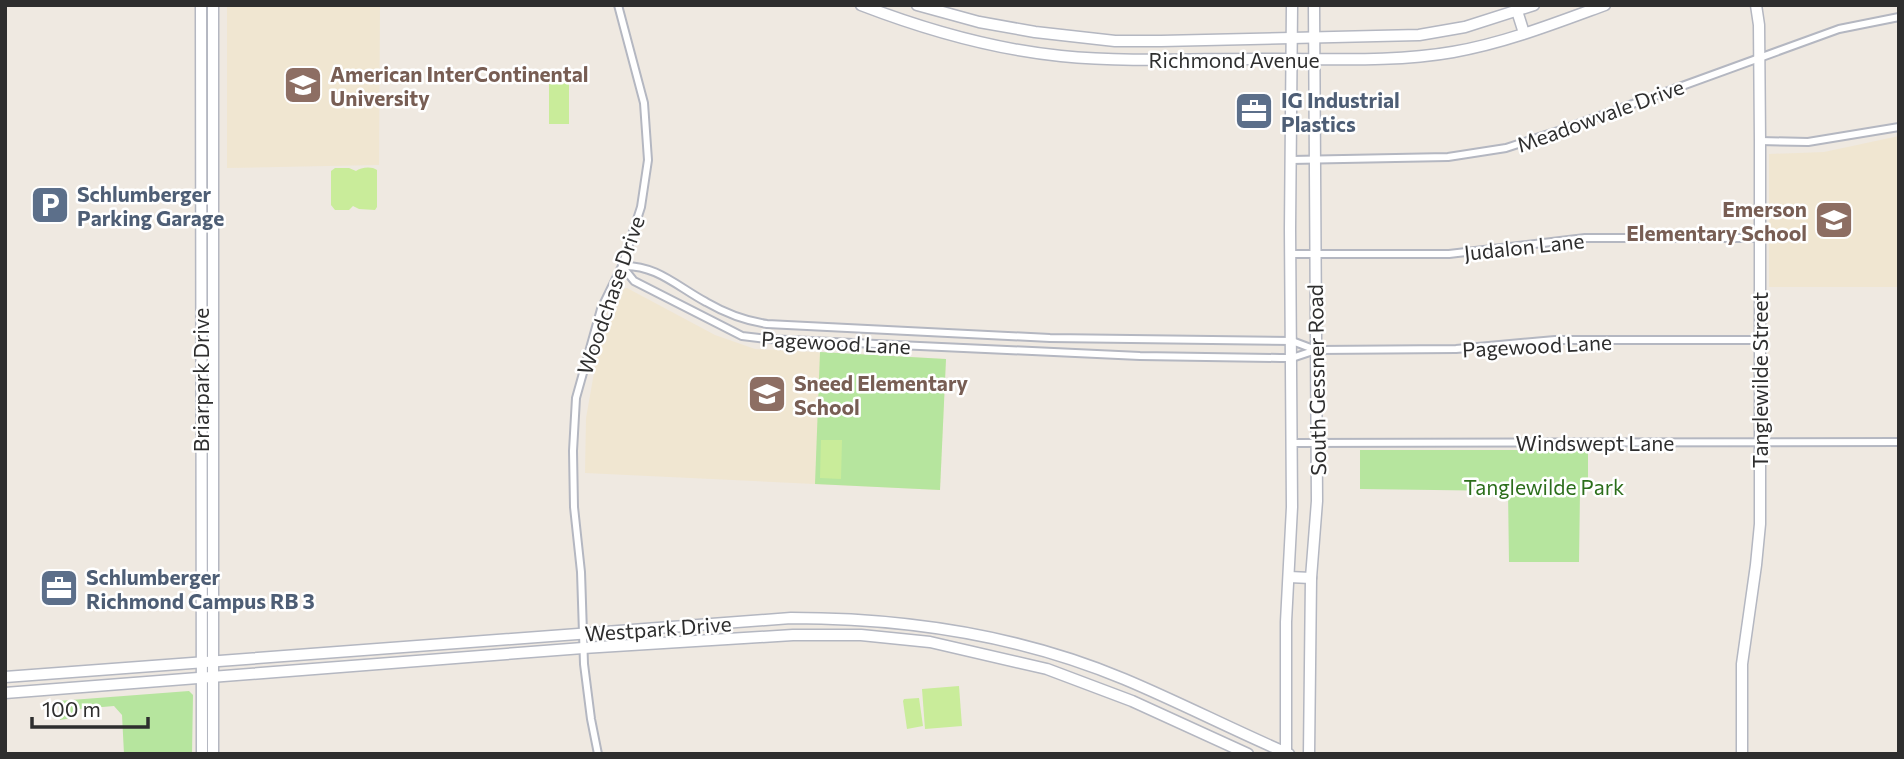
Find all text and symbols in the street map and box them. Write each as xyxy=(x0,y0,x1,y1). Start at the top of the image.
street label: Richmond Avenue xyxy=(1149,47,1319,72)
place label: American InterContinental University xyxy=(330,61,588,110)
school or university icon: American InterContinental University xyxy=(282,64,324,106)
street label: Meadowvale Drive xyxy=(1513,73,1687,157)
place label: IG Industrial Plastics xyxy=(1281,87,1400,136)
office icon: IG Industrial Plastics xyxy=(1233,90,1275,132)
place label: Schlumberger Parking Garage xyxy=(77,181,224,230)
parking icon: Schlumberger Parking Garage xyxy=(29,184,71,226)
place label: Emerson Elementary School xyxy=(1626,196,1807,245)
school or university icon: Emerson Elementary School xyxy=(1813,199,1855,241)
street label: Woodchase Drive xyxy=(571,212,649,378)
street label: Judalon Lane xyxy=(1463,227,1585,265)
street label: South Gessner Road xyxy=(1302,284,1330,476)
street label: Tanglewilde Street xyxy=(1747,292,1772,468)
street label: Briarpark Drive xyxy=(188,308,213,452)
street label: Pagewood Lane xyxy=(760,326,912,358)
street label: Pagewood Lane xyxy=(1461,329,1613,361)
place label: Sneed Elementary School xyxy=(794,370,969,419)
school or university icon: Sneed Elementary School xyxy=(746,373,788,415)
street label: Windswept Lane xyxy=(1516,430,1674,455)
park label: Tanglewilde Park xyxy=(1464,474,1624,499)
place label: Schlumberger Richmond Campus RB 3 xyxy=(86,564,315,613)
office icon: Schlumberger Richmond Campus RB 3 xyxy=(38,567,80,609)
street label: Westpark Drive xyxy=(584,610,732,646)
scale bar xyxy=(32,686,147,730)
text: 100 m xyxy=(42,696,101,721)

